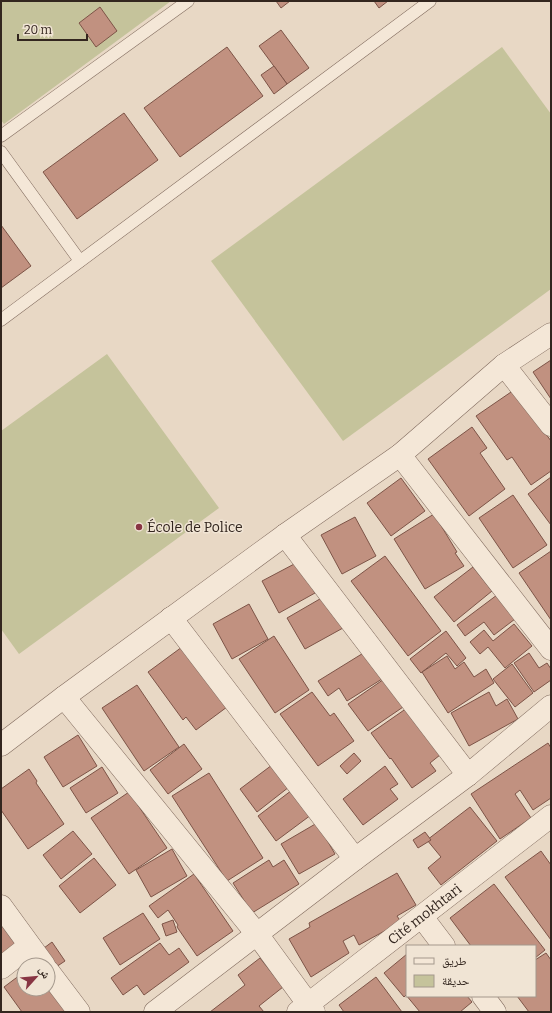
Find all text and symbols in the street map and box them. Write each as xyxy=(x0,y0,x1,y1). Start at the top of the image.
scale bar xyxy=(18,16,87,42)
text: 20 m xyxy=(24,23,53,37)
place label: École de Police xyxy=(147,518,243,536)
marker: École de Police xyxy=(134,522,144,532)
street label: Cité mokhtari xyxy=(384,880,465,948)
legend xyxy=(406,945,536,997)
text: طريق xyxy=(442,954,467,968)
north arrow xyxy=(16,957,56,997)
text: ش xyxy=(35,965,53,982)
text: حديقة xyxy=(442,974,470,988)

